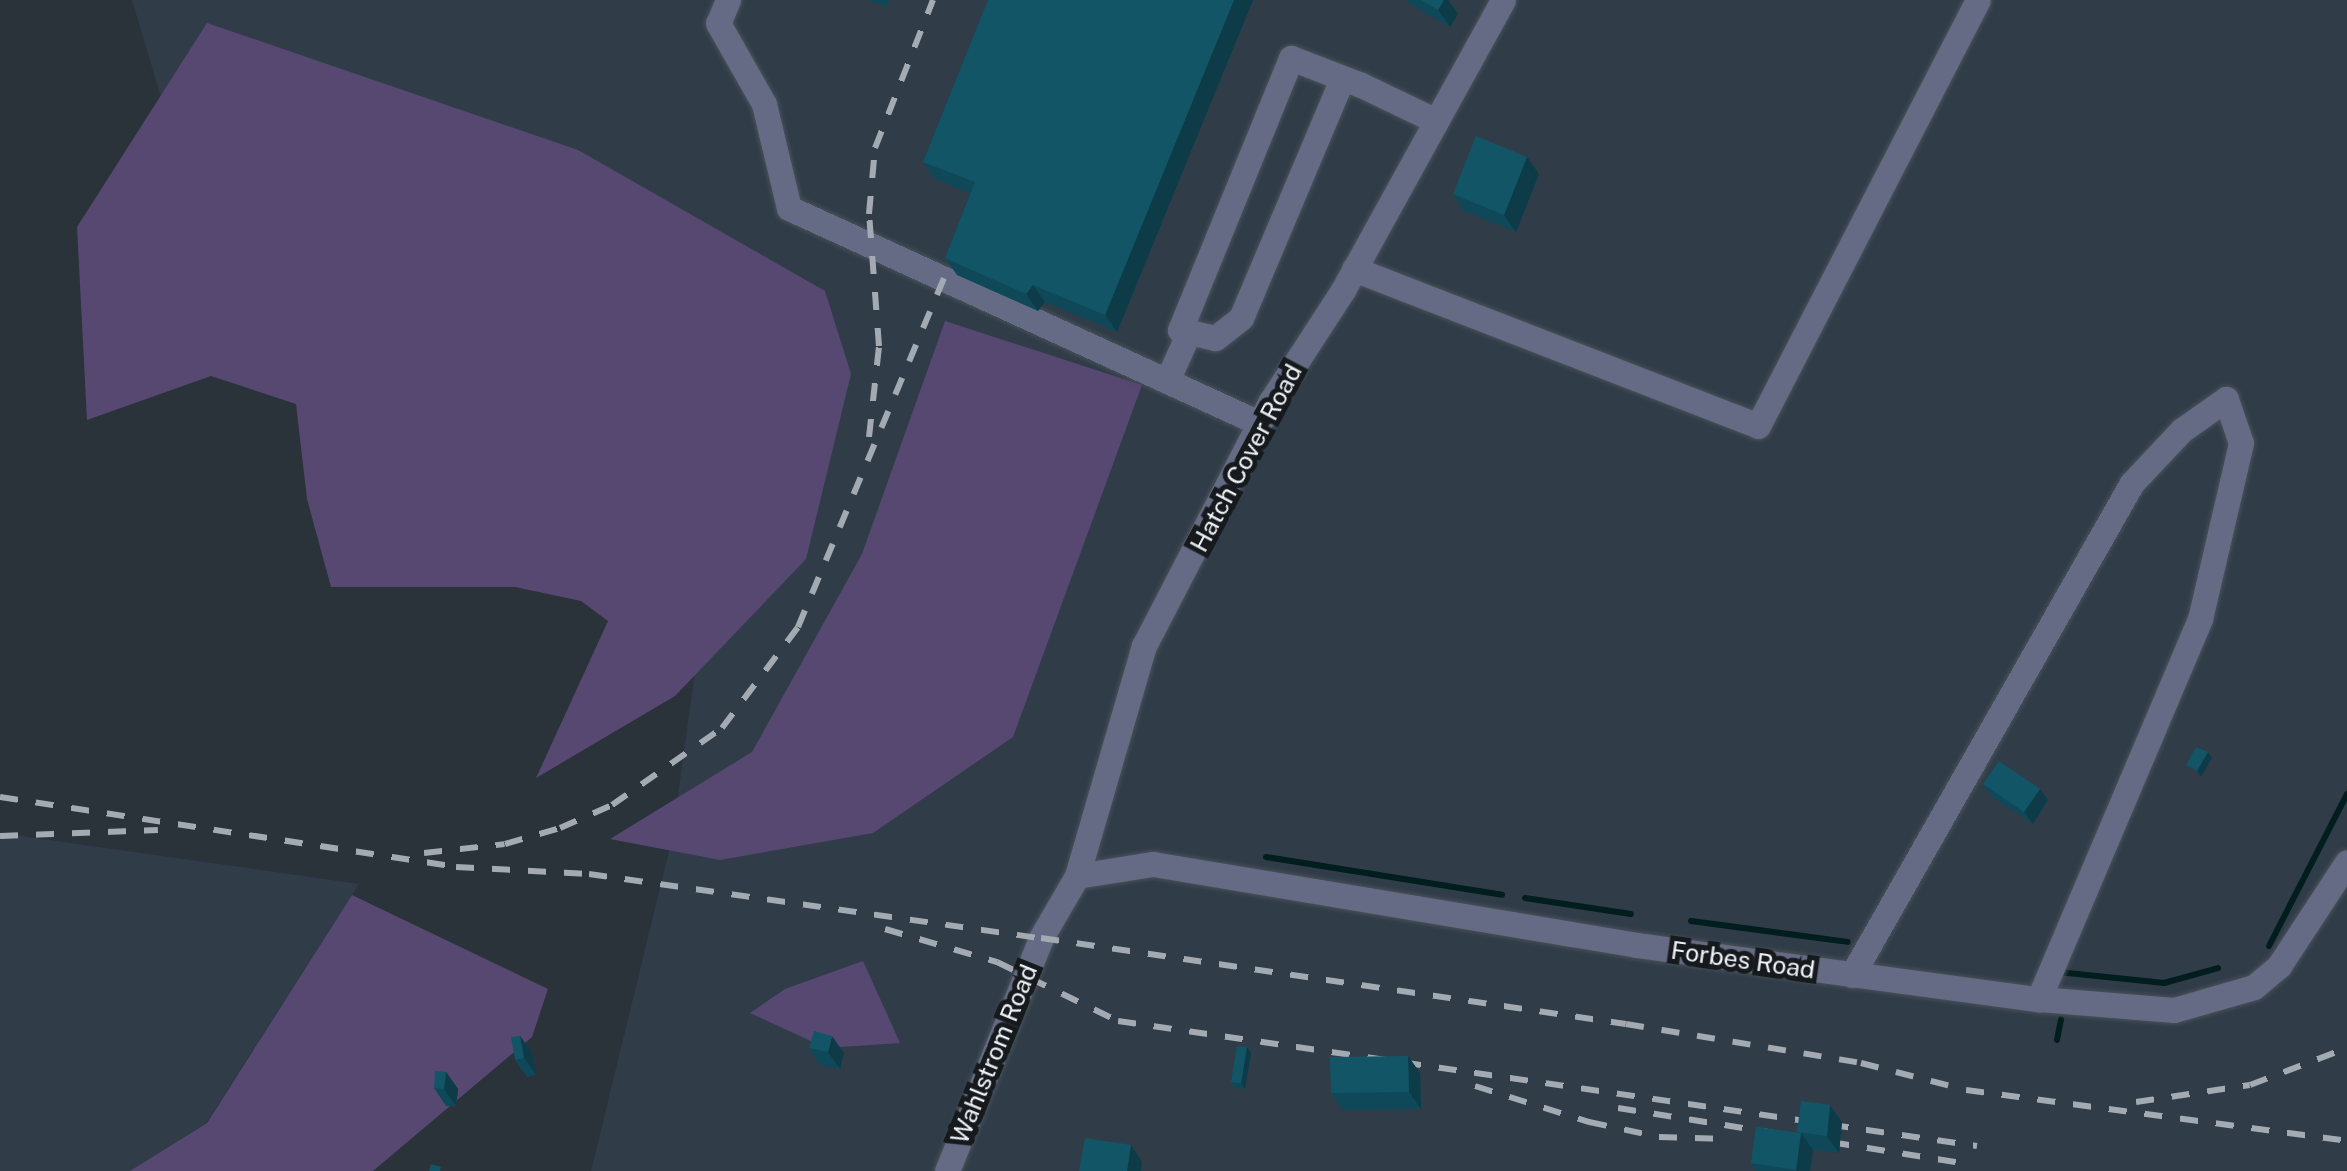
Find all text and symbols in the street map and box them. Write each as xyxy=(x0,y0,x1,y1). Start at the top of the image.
street label: Hatch Cover Road xyxy=(1184,359,1308,557)
street label: Forbes Road xyxy=(1669,935,1817,985)
street label: Wahlstrom Road xyxy=(944,960,1044,1148)

